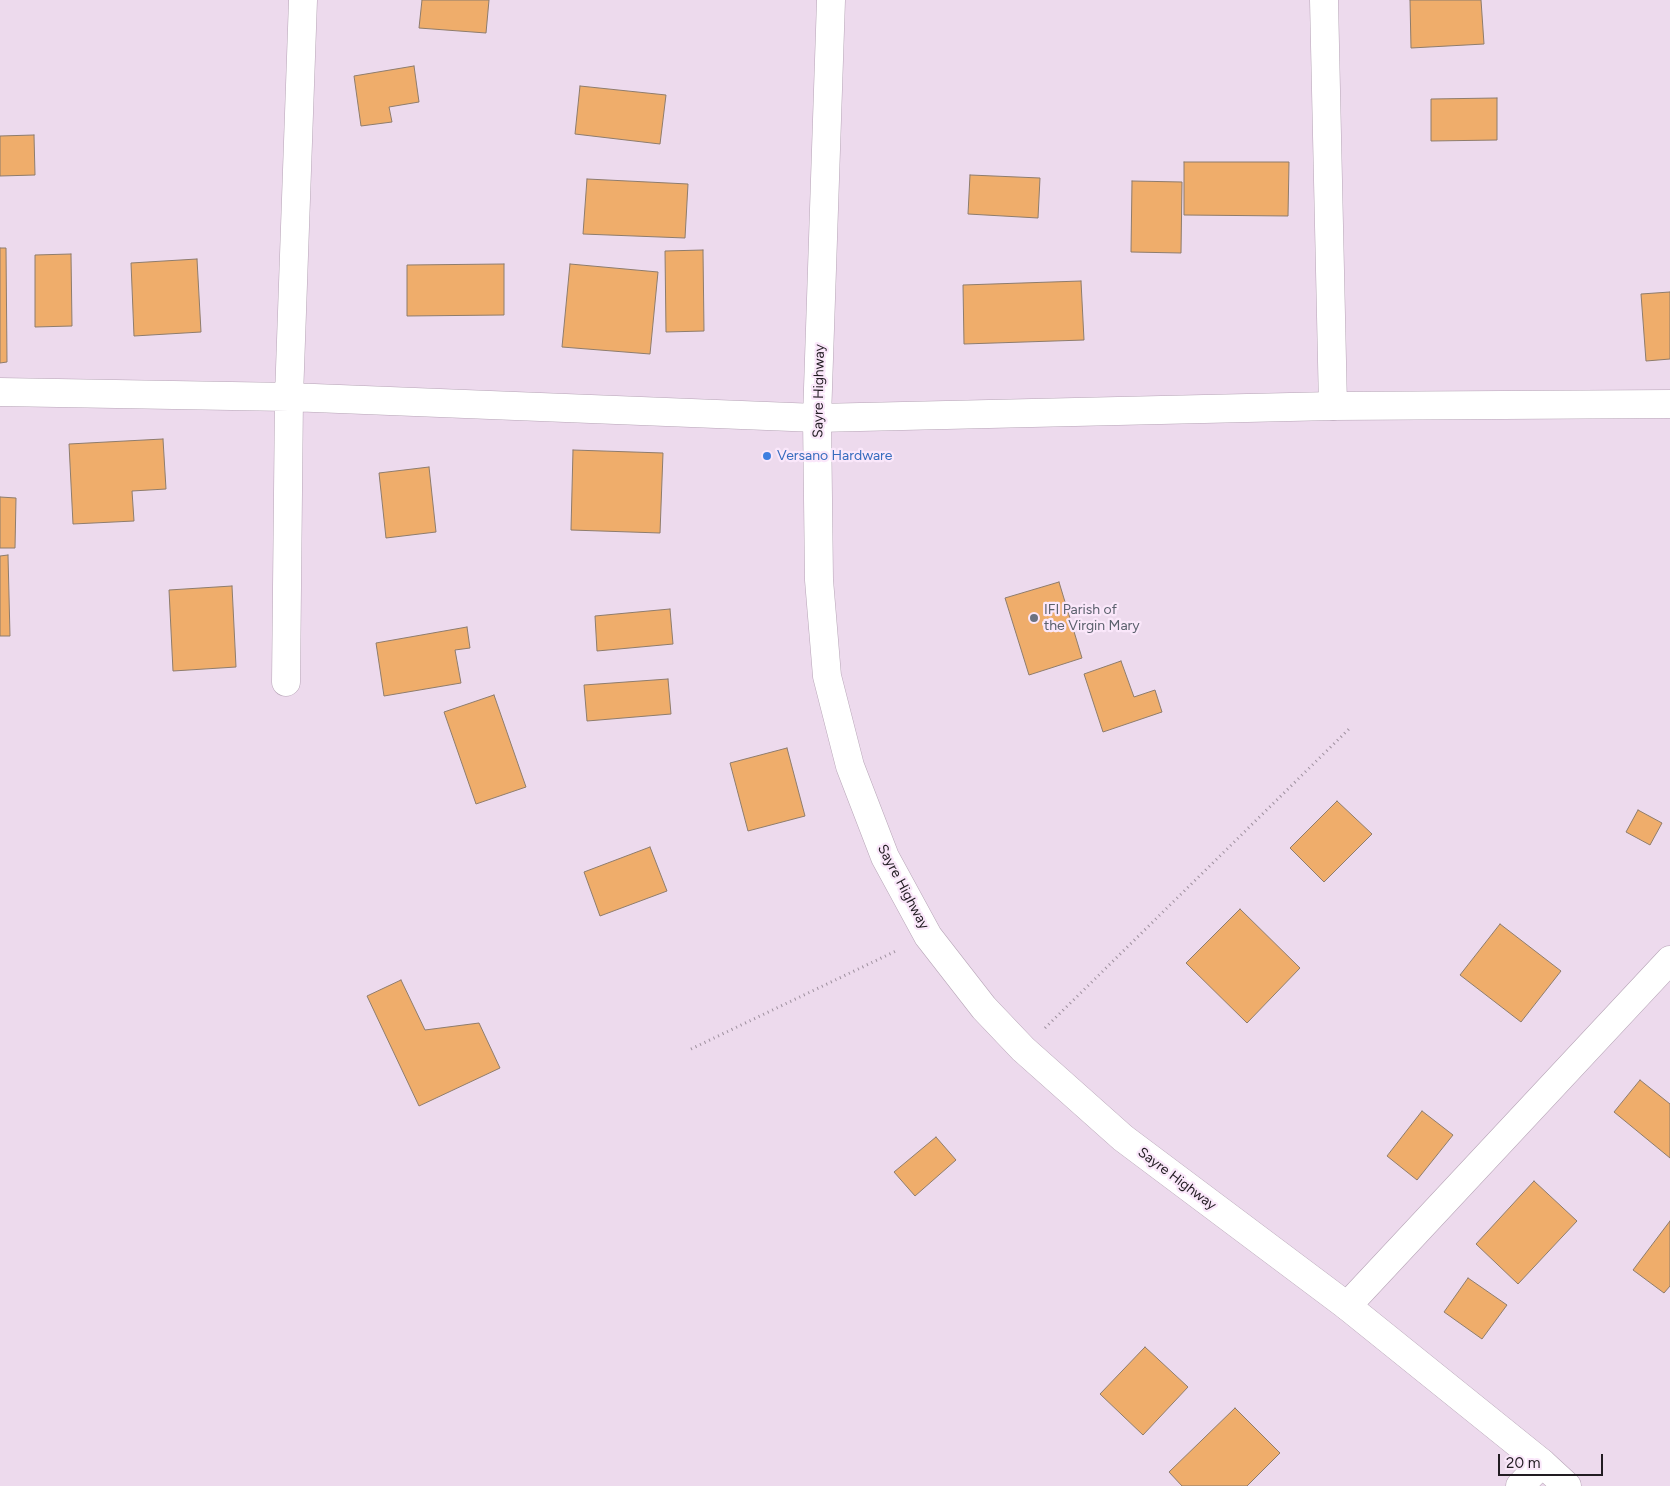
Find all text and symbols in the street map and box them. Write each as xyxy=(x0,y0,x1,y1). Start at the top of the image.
street label: Sayre Highway xyxy=(810,344,828,438)
place label: Versano Hardware xyxy=(777,448,892,464)
marker: Versano Hardware xyxy=(761,450,773,462)
place label: IFI Parish of the Virgin Mary xyxy=(1044,602,1140,634)
marker: IFI Parish of the Virgin Mary xyxy=(1028,612,1040,624)
street label: Sayre Highway xyxy=(874,842,932,932)
street label: Sayre Highway xyxy=(1135,1144,1219,1214)
scale bar xyxy=(1500,1444,1605,1476)
text: 20 m xyxy=(1506,1454,1540,1472)

